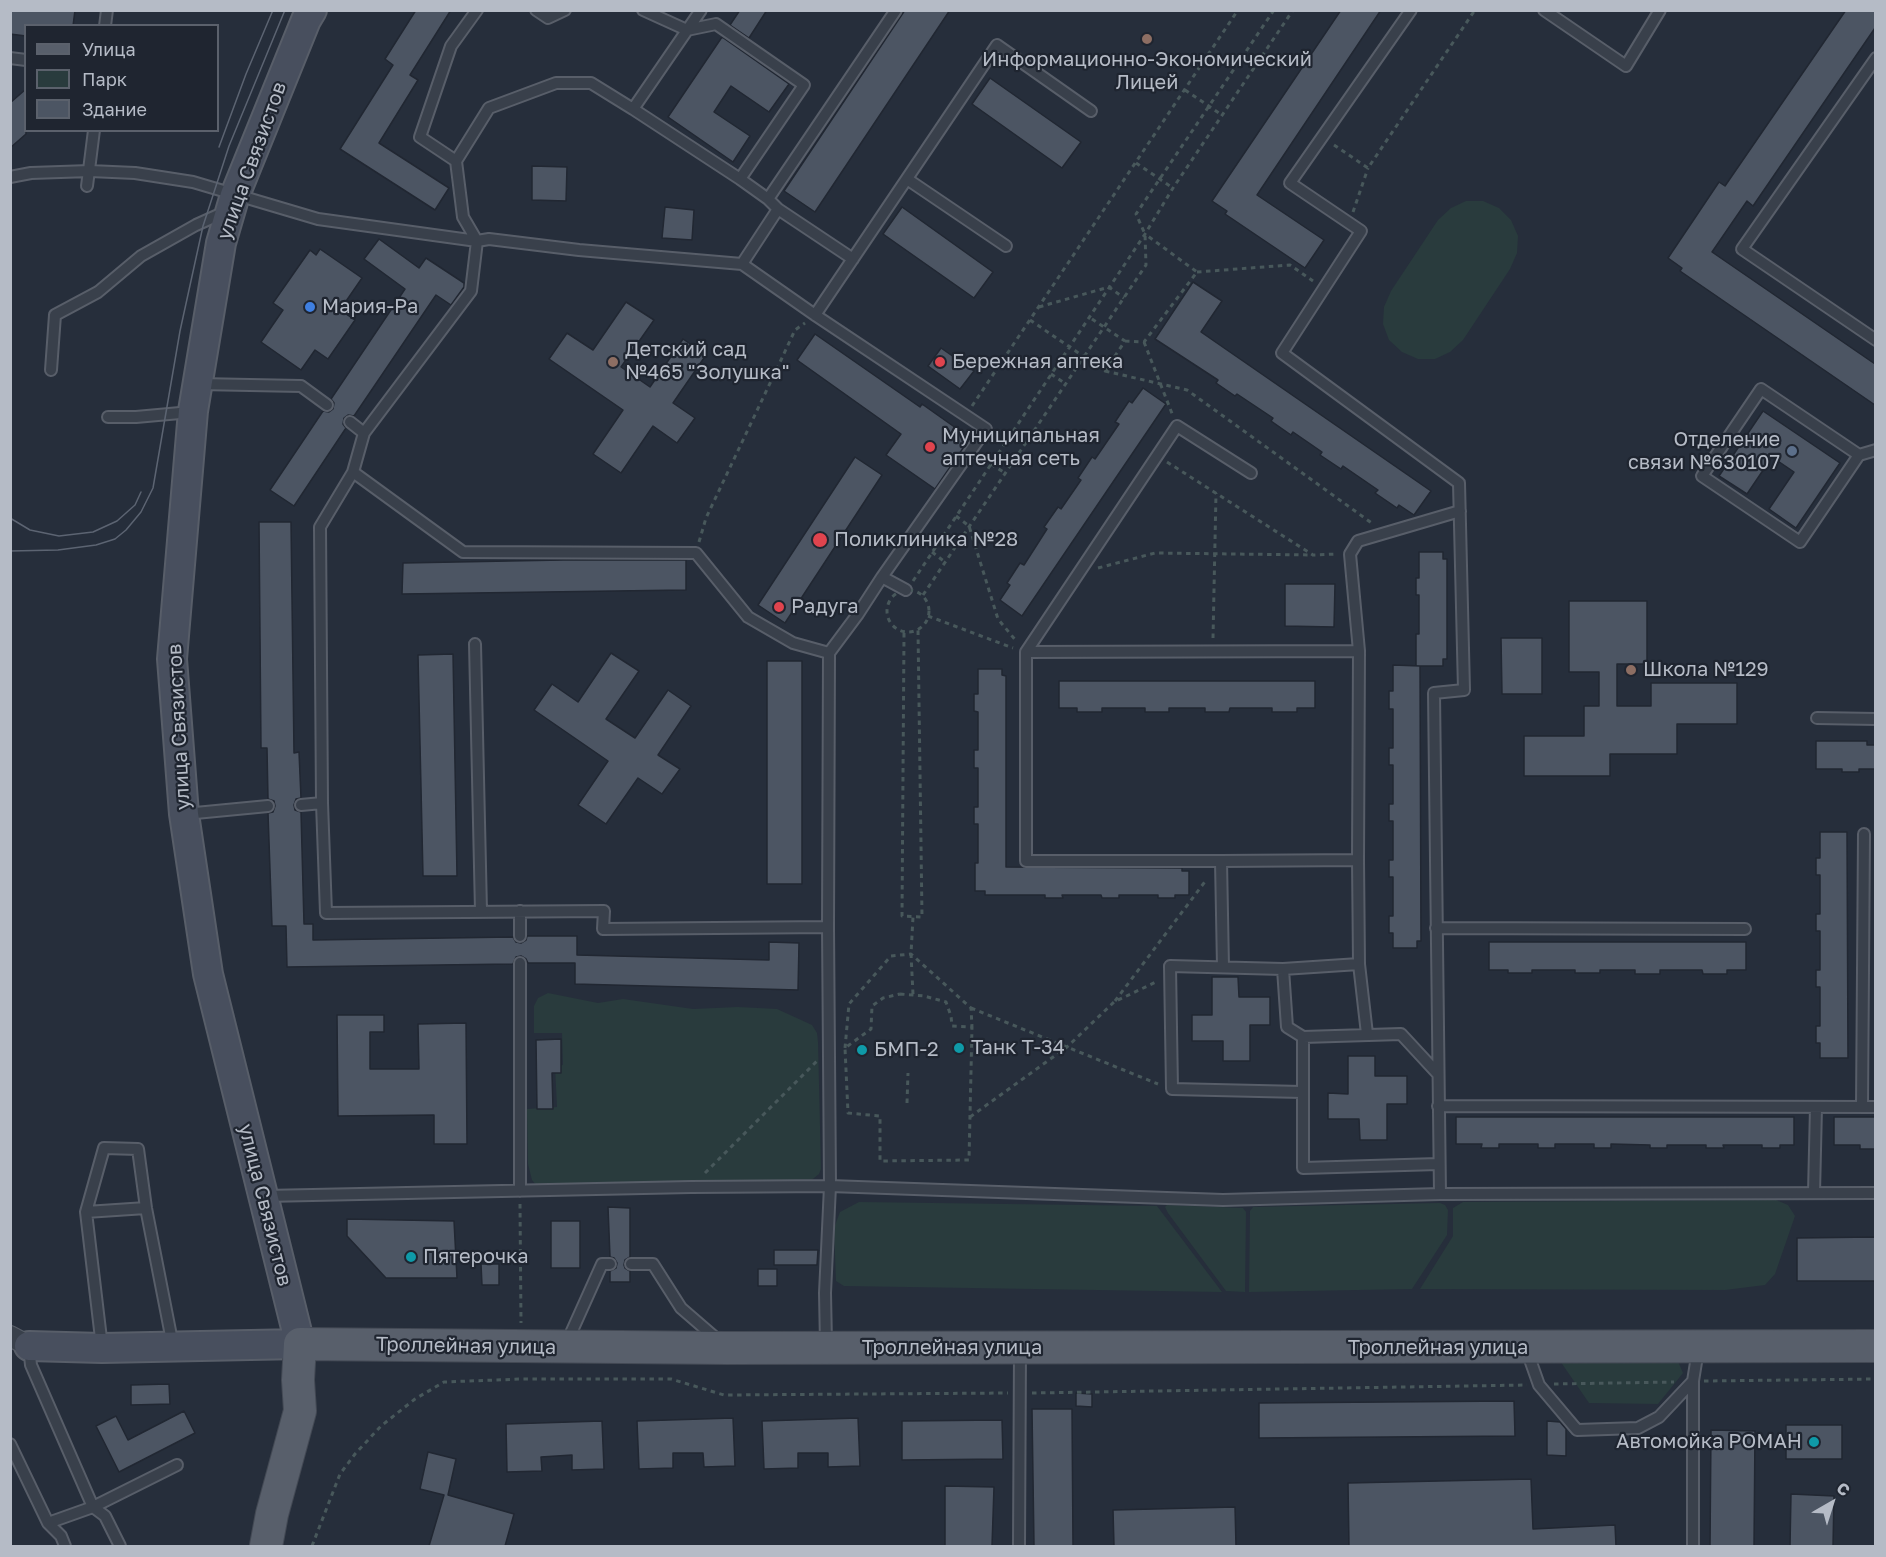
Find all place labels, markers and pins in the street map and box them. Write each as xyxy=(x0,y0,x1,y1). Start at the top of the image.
marker: Информационно-Экономический Лицей xyxy=(1140,32,1154,46)
place label: Информационно-Экономический Лицей xyxy=(982,48,1312,95)
place label: Мария-Ра xyxy=(322,295,418,319)
marker: Мария-Ра xyxy=(303,300,317,314)
place label: Детский сад №465 "Золушка" xyxy=(625,338,789,385)
place label: Бережная аптека xyxy=(952,350,1123,374)
marker: Детский сад №465 "Золушка" xyxy=(606,355,620,369)
marker: Бережная аптека xyxy=(933,355,947,369)
place label: Муниципальная аптечная сеть xyxy=(942,424,1100,471)
place label: Отделение связи №630107 xyxy=(1628,428,1780,475)
marker: Муниципальная аптечная сеть xyxy=(923,440,937,454)
marker: Отделение связи №630107 xyxy=(1785,444,1799,458)
place label: Поликлиника №28 xyxy=(834,528,1018,552)
marker: Поликлиника №28 xyxy=(811,531,829,549)
place label: Радуга xyxy=(791,595,859,619)
marker: Радуга xyxy=(772,600,786,614)
place label: Школа №129 xyxy=(1643,658,1769,682)
marker: Школа №129 xyxy=(1624,663,1638,677)
place label: Танк Т-34 xyxy=(971,1036,1065,1060)
place label: БМП-2 xyxy=(874,1038,939,1062)
marker: Танк Т-34 xyxy=(952,1041,966,1055)
marker: БМП-2 xyxy=(855,1043,869,1057)
place label: Пятерочка xyxy=(423,1245,529,1269)
marker: Пятерочка xyxy=(404,1250,418,1264)
place label: Автомойка РОМАН xyxy=(1616,1430,1802,1454)
marker: Автомойка РОМАН xyxy=(1807,1435,1821,1449)

